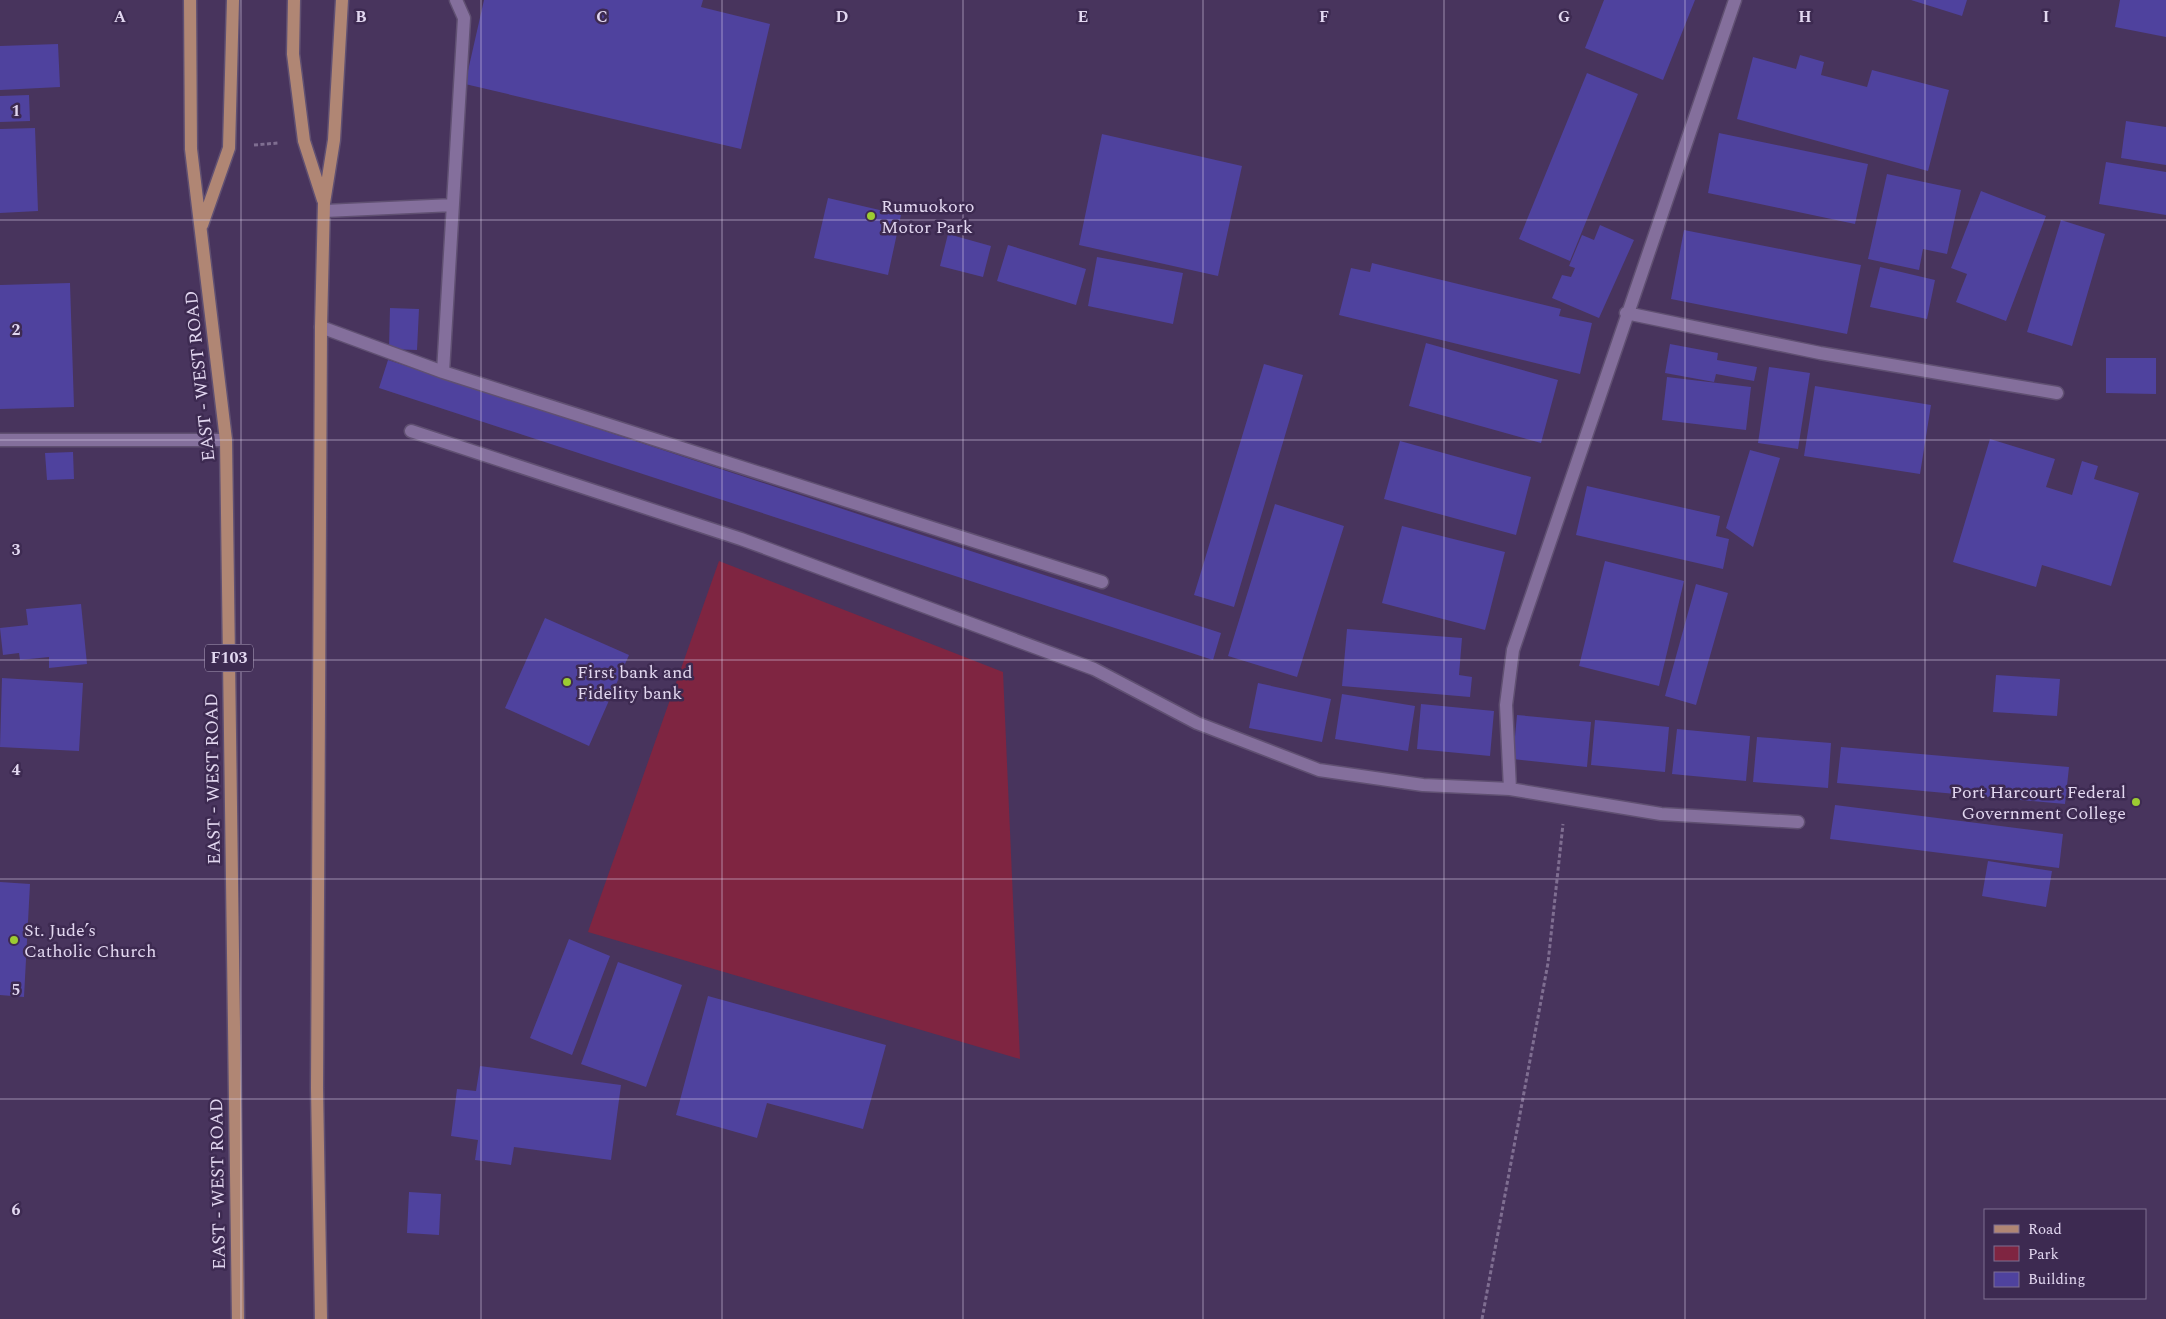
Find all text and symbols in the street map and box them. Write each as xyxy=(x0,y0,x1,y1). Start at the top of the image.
text: A xyxy=(114,5,127,29)
text: B xyxy=(355,5,367,29)
text: C xyxy=(596,5,608,29)
text: D xyxy=(836,5,849,29)
text: E xyxy=(1078,5,1088,29)
text: F xyxy=(1319,5,1329,29)
text: G xyxy=(1558,5,1570,29)
text: H xyxy=(1798,5,1812,29)
text: I xyxy=(2043,5,2049,29)
text: 1 xyxy=(12,99,20,123)
place label: Rumuokoro Motor Park xyxy=(881,193,975,241)
marker: Rumuokoro Motor Park xyxy=(865,210,877,222)
street label: EAST - WEST ROAD xyxy=(178,289,222,463)
text: 2 xyxy=(12,318,21,342)
text: 3 xyxy=(12,538,21,562)
road number: F103 xyxy=(205,644,253,671)
place label: First bank and Fidelity bank xyxy=(577,659,692,707)
marker: First bank and Fidelity bank xyxy=(561,676,573,688)
street label: EAST - WEST ROAD xyxy=(198,693,228,865)
text: 4 xyxy=(12,758,21,782)
place label: Port Harcourt Federal Government College xyxy=(1951,779,2126,827)
marker: Port Harcourt Federal Government College xyxy=(2130,796,2142,808)
place label: St. Jude’s Catholic Church xyxy=(24,917,156,965)
marker: St. Jude’s Catholic Church xyxy=(8,934,20,946)
text: 5 xyxy=(12,978,20,1002)
street label: EAST - WEST ROAD xyxy=(203,1098,233,1270)
text: 6 xyxy=(12,1198,21,1222)
legend xyxy=(1984,1209,2146,1299)
text: Road xyxy=(2028,1218,2062,1241)
text: Park xyxy=(2028,1243,2059,1266)
text: Building xyxy=(2028,1268,2085,1291)

